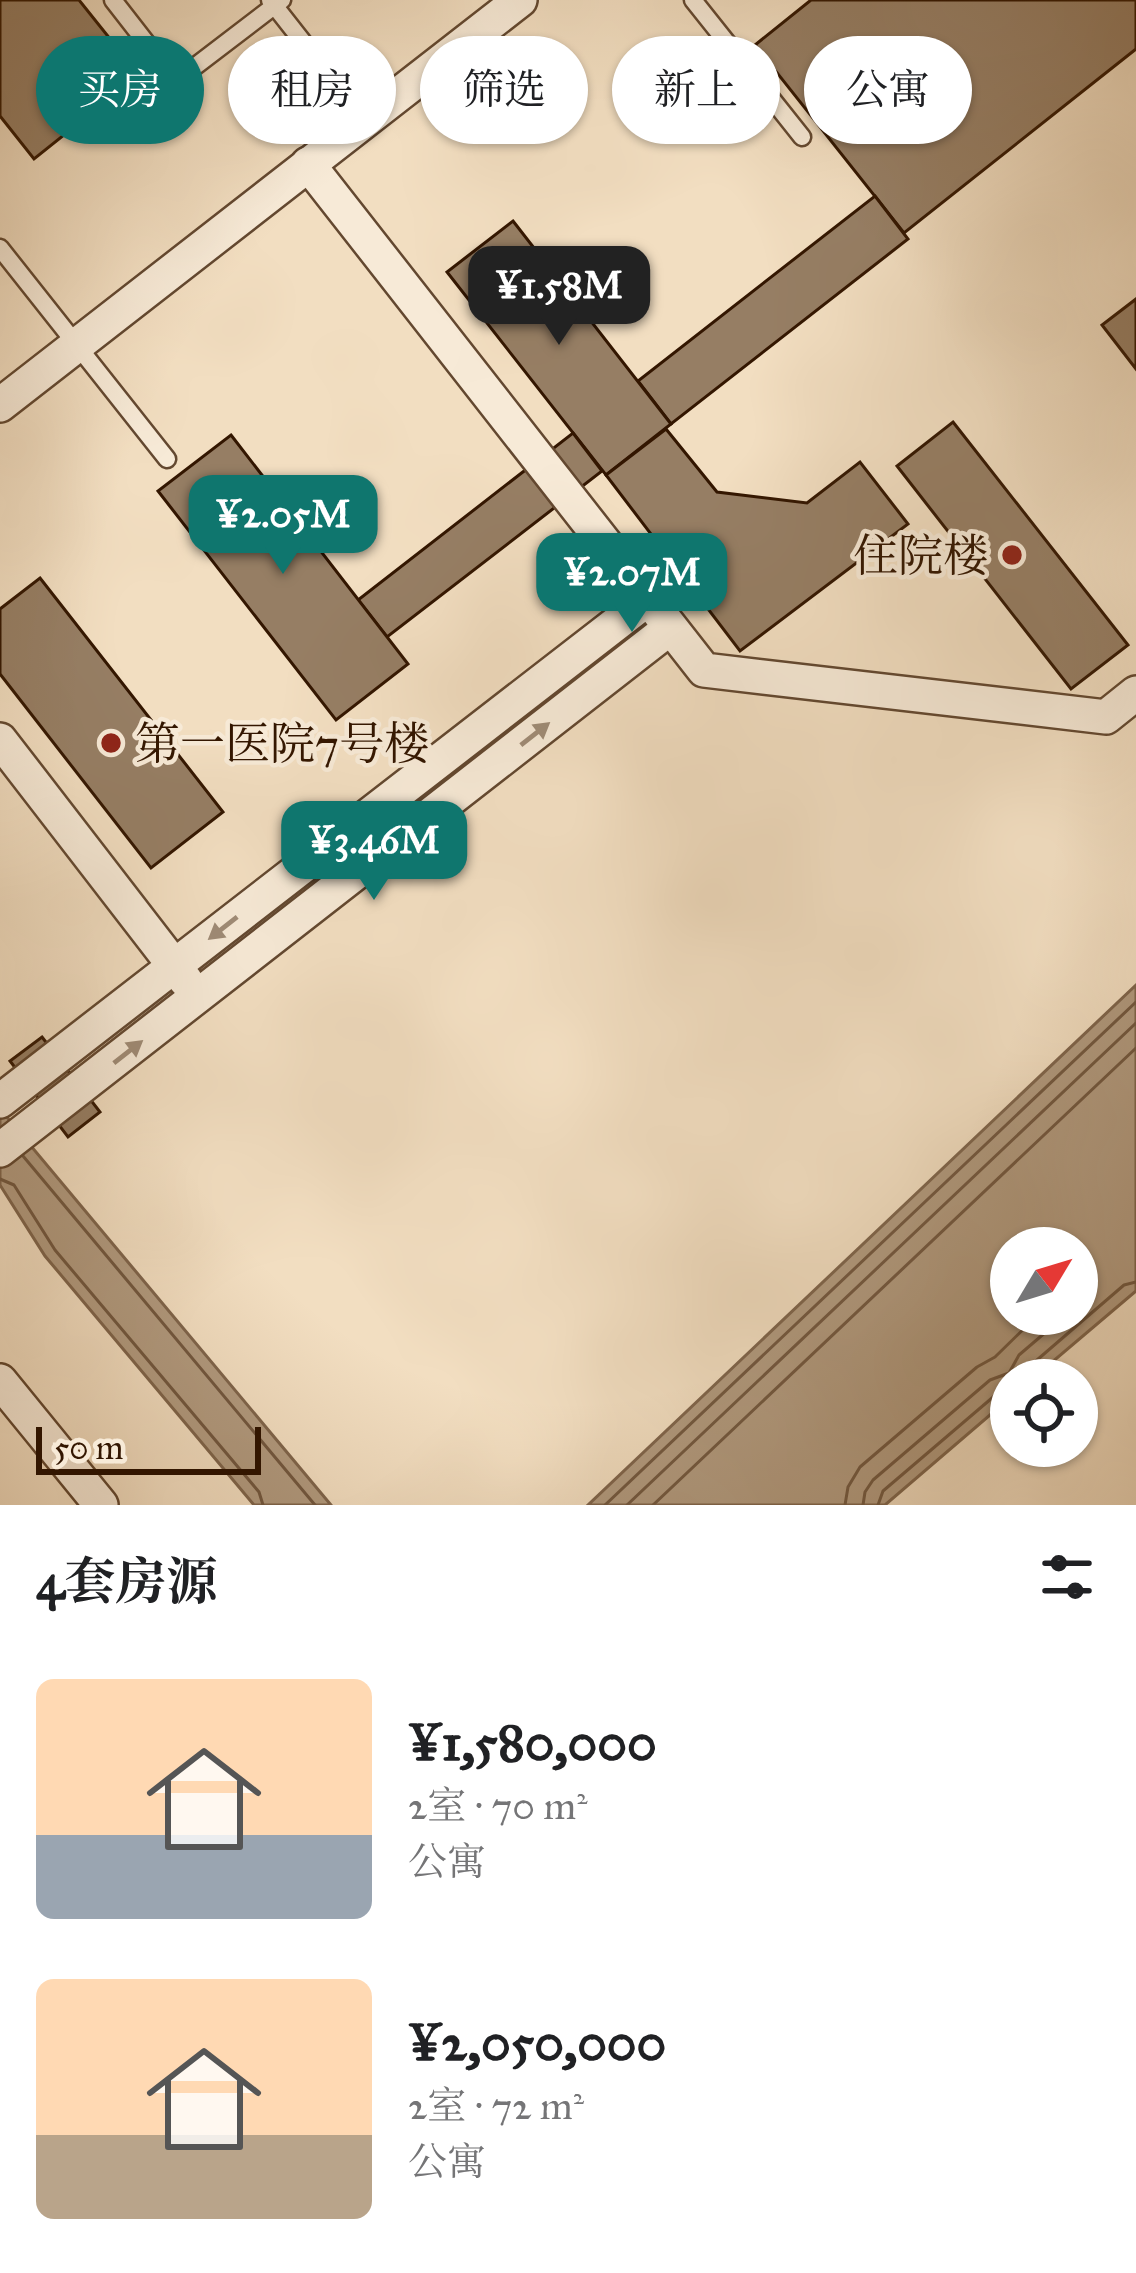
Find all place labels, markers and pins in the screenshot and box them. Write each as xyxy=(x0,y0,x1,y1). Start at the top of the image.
pin: ¥1.58M xyxy=(461,246,657,348)
pin: ¥2.05M xyxy=(185,475,381,577)
place label: 住院楼 xyxy=(853,528,988,583)
pin: ¥2.07M xyxy=(534,533,730,635)
marker: 住院楼 xyxy=(999,542,1025,568)
place label: 第一医院7号楼 xyxy=(135,716,429,771)
marker: 第一医院7号楼 xyxy=(98,730,124,756)
pin: ¥3.46M xyxy=(276,801,472,903)

